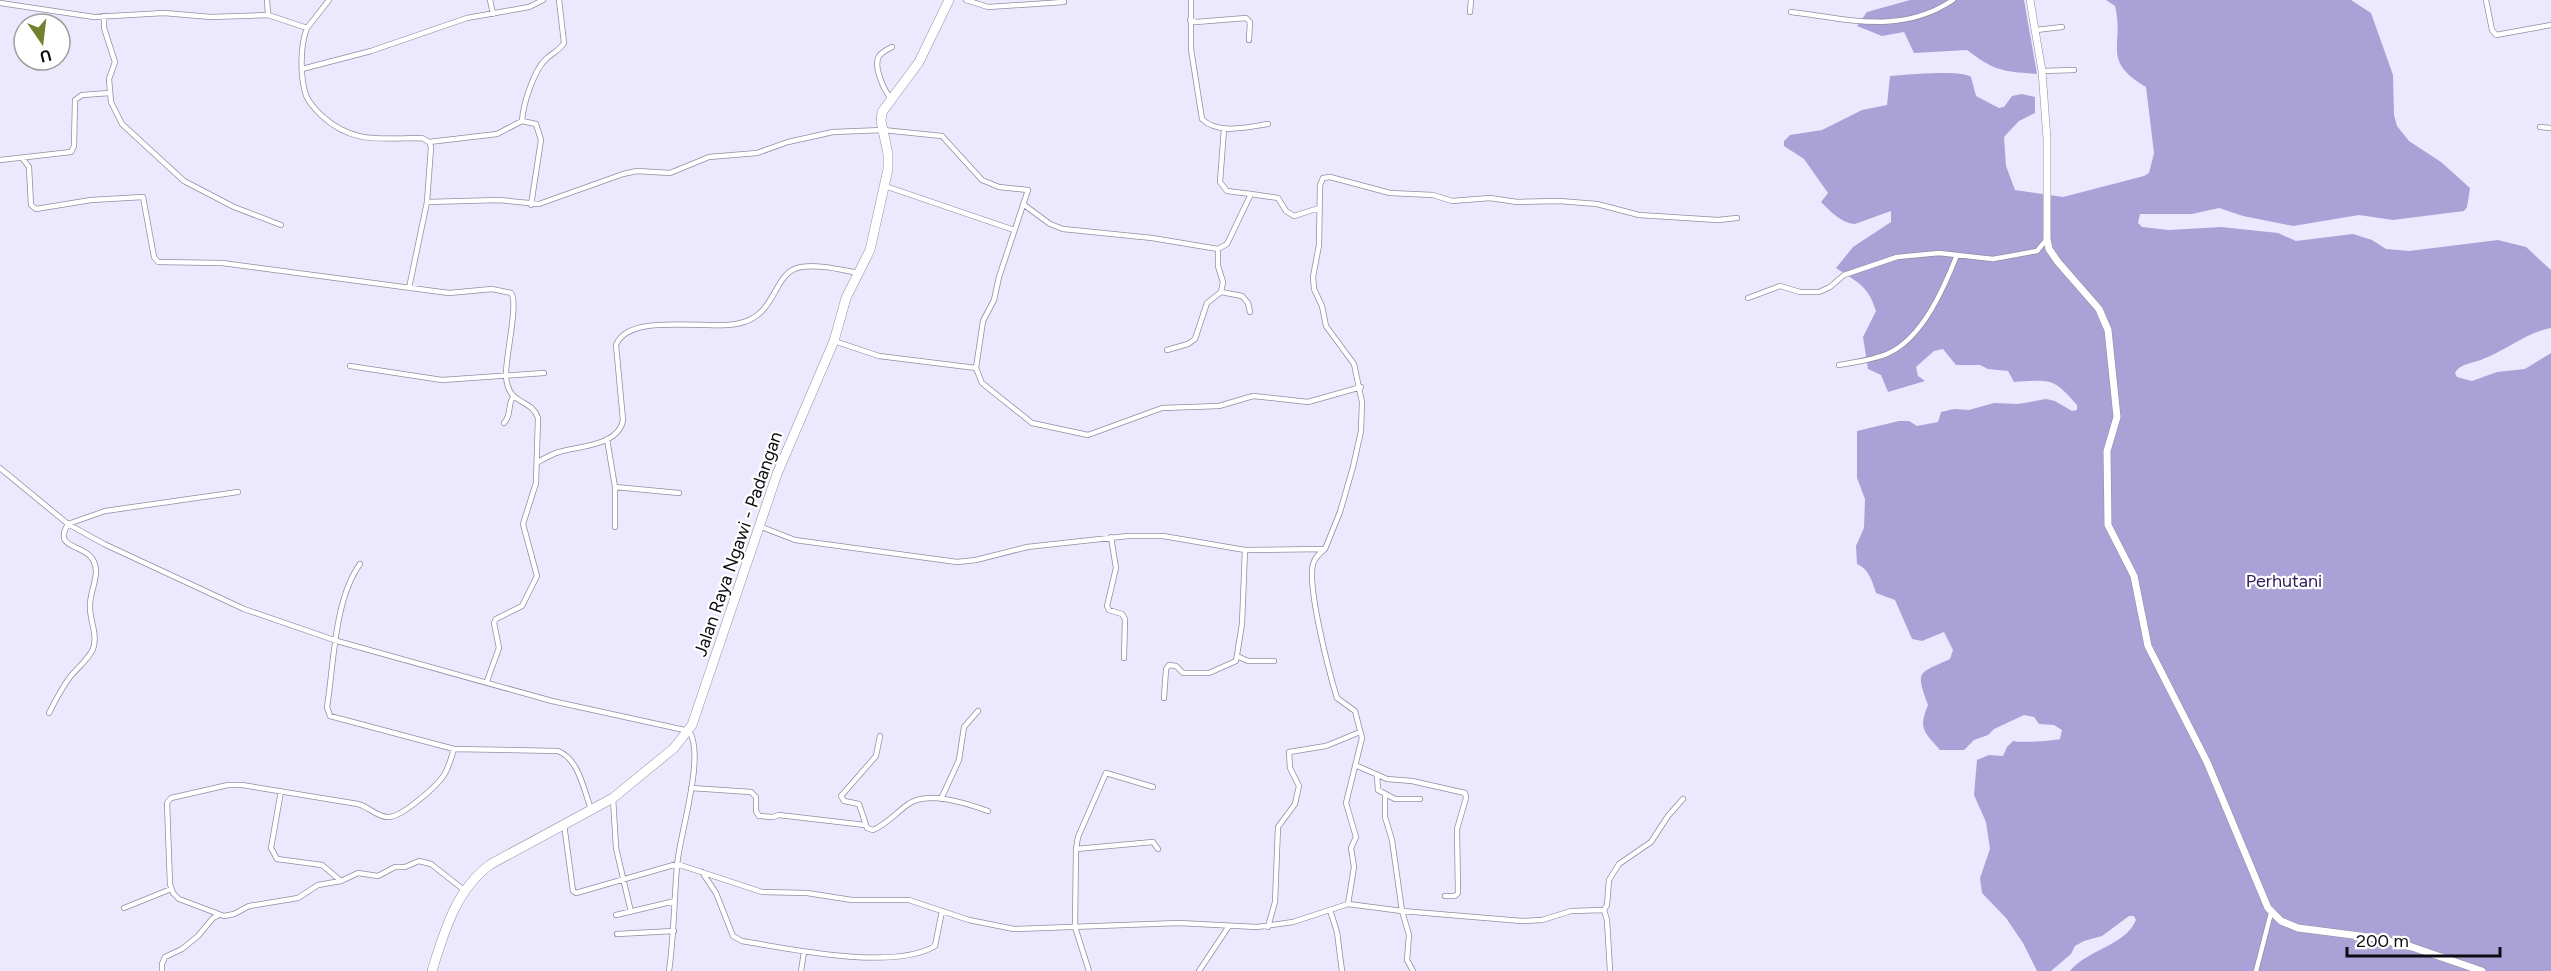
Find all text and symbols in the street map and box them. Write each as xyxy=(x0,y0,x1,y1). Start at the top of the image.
north arrow xyxy=(12,12,72,72)
text: U xyxy=(38,45,53,67)
street label: Jalan Raya Ngawi - Padangan xyxy=(689,429,787,659)
park label: Perhutani xyxy=(2246,570,2322,592)
scale bar xyxy=(2347,920,2500,958)
text: 200 m xyxy=(2356,930,2409,952)

